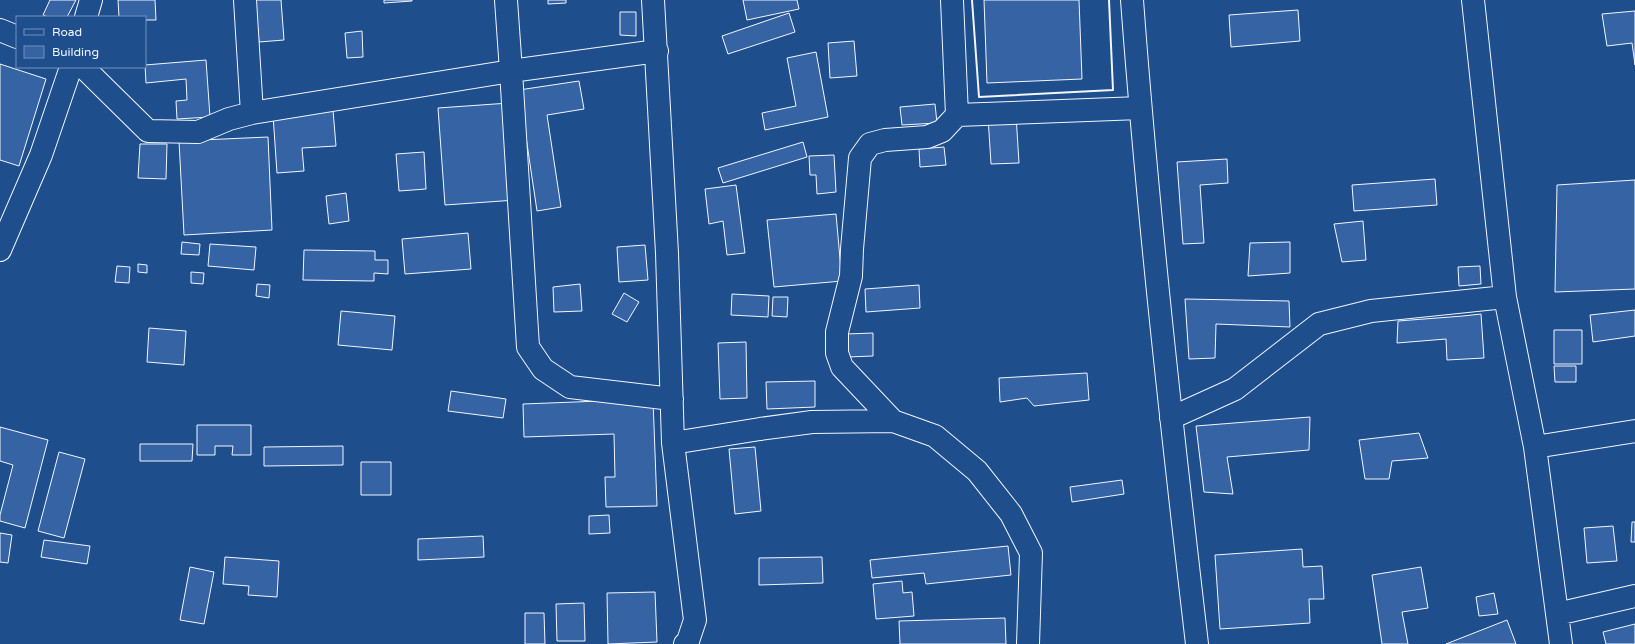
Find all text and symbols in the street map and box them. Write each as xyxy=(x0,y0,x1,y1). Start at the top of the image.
legend xyxy=(16,16,146,68)
text: Road xyxy=(52,25,82,39)
text: Building xyxy=(52,45,99,59)

